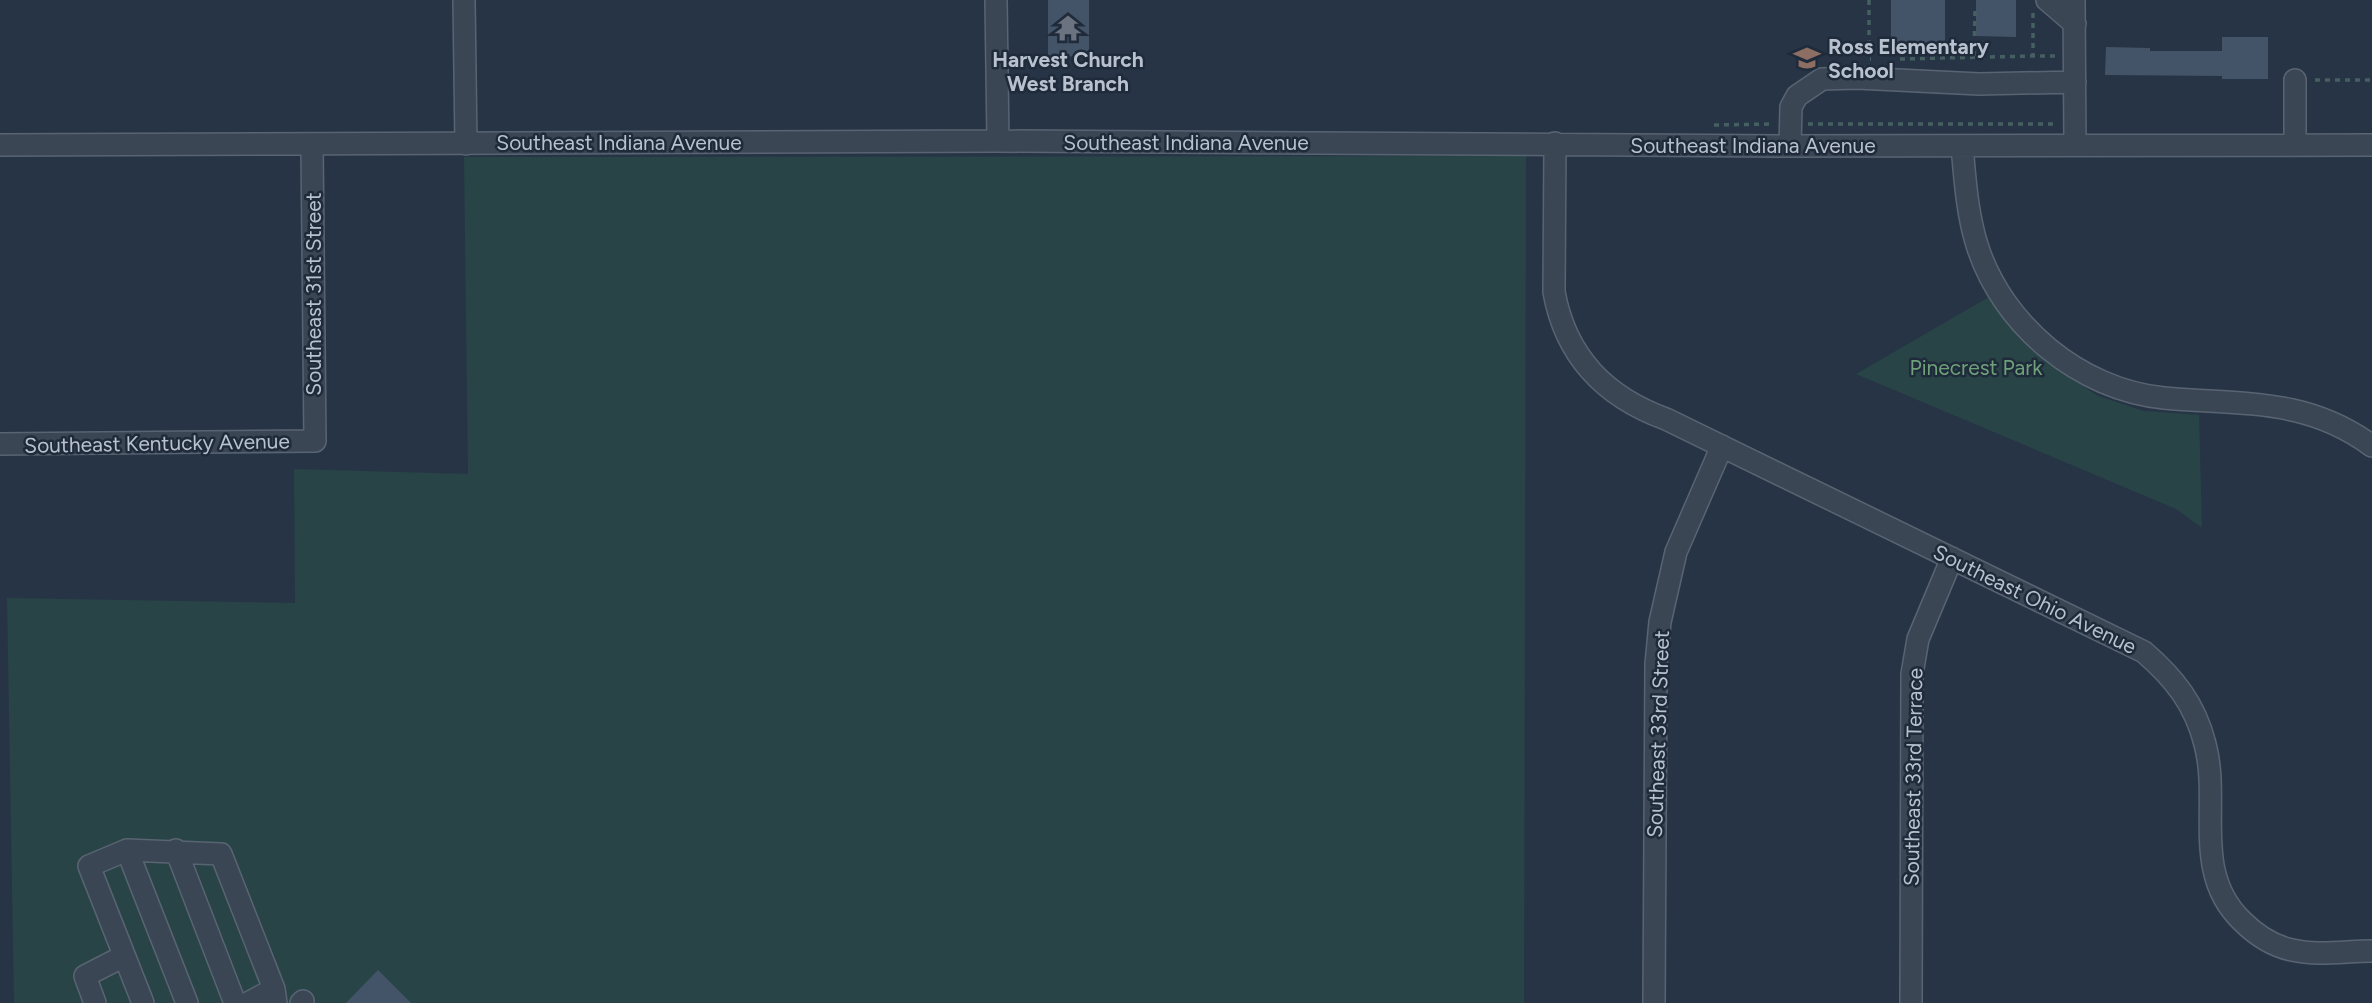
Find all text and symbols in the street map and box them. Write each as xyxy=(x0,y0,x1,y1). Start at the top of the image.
temple icon: Harvest Church West Branch xyxy=(1053,13,1083,43)
place label: Ross Elementary School xyxy=(1828,34,1990,83)
school or university icon: Ross Elementary School xyxy=(1792,43,1822,73)
place label: Harvest Church West Branch xyxy=(992,47,1144,96)
street label: Southeast Indiana Avenue xyxy=(496,130,742,155)
street label: Southeast Indiana Avenue xyxy=(1063,130,1309,155)
street label: Southeast Indiana Avenue xyxy=(1630,133,1876,158)
street label: Southeast 31st Street xyxy=(301,192,326,396)
park label: Pinecrest Park xyxy=(1910,355,2043,380)
street label: Southeast Kentucky Avenue xyxy=(24,428,290,458)
street label: Southeast Ohio Avenue xyxy=(1929,539,2141,659)
street label: Southeast 33rd Street xyxy=(1642,630,1674,838)
street label: Southeast 33rd Terrace xyxy=(1899,668,1927,886)

